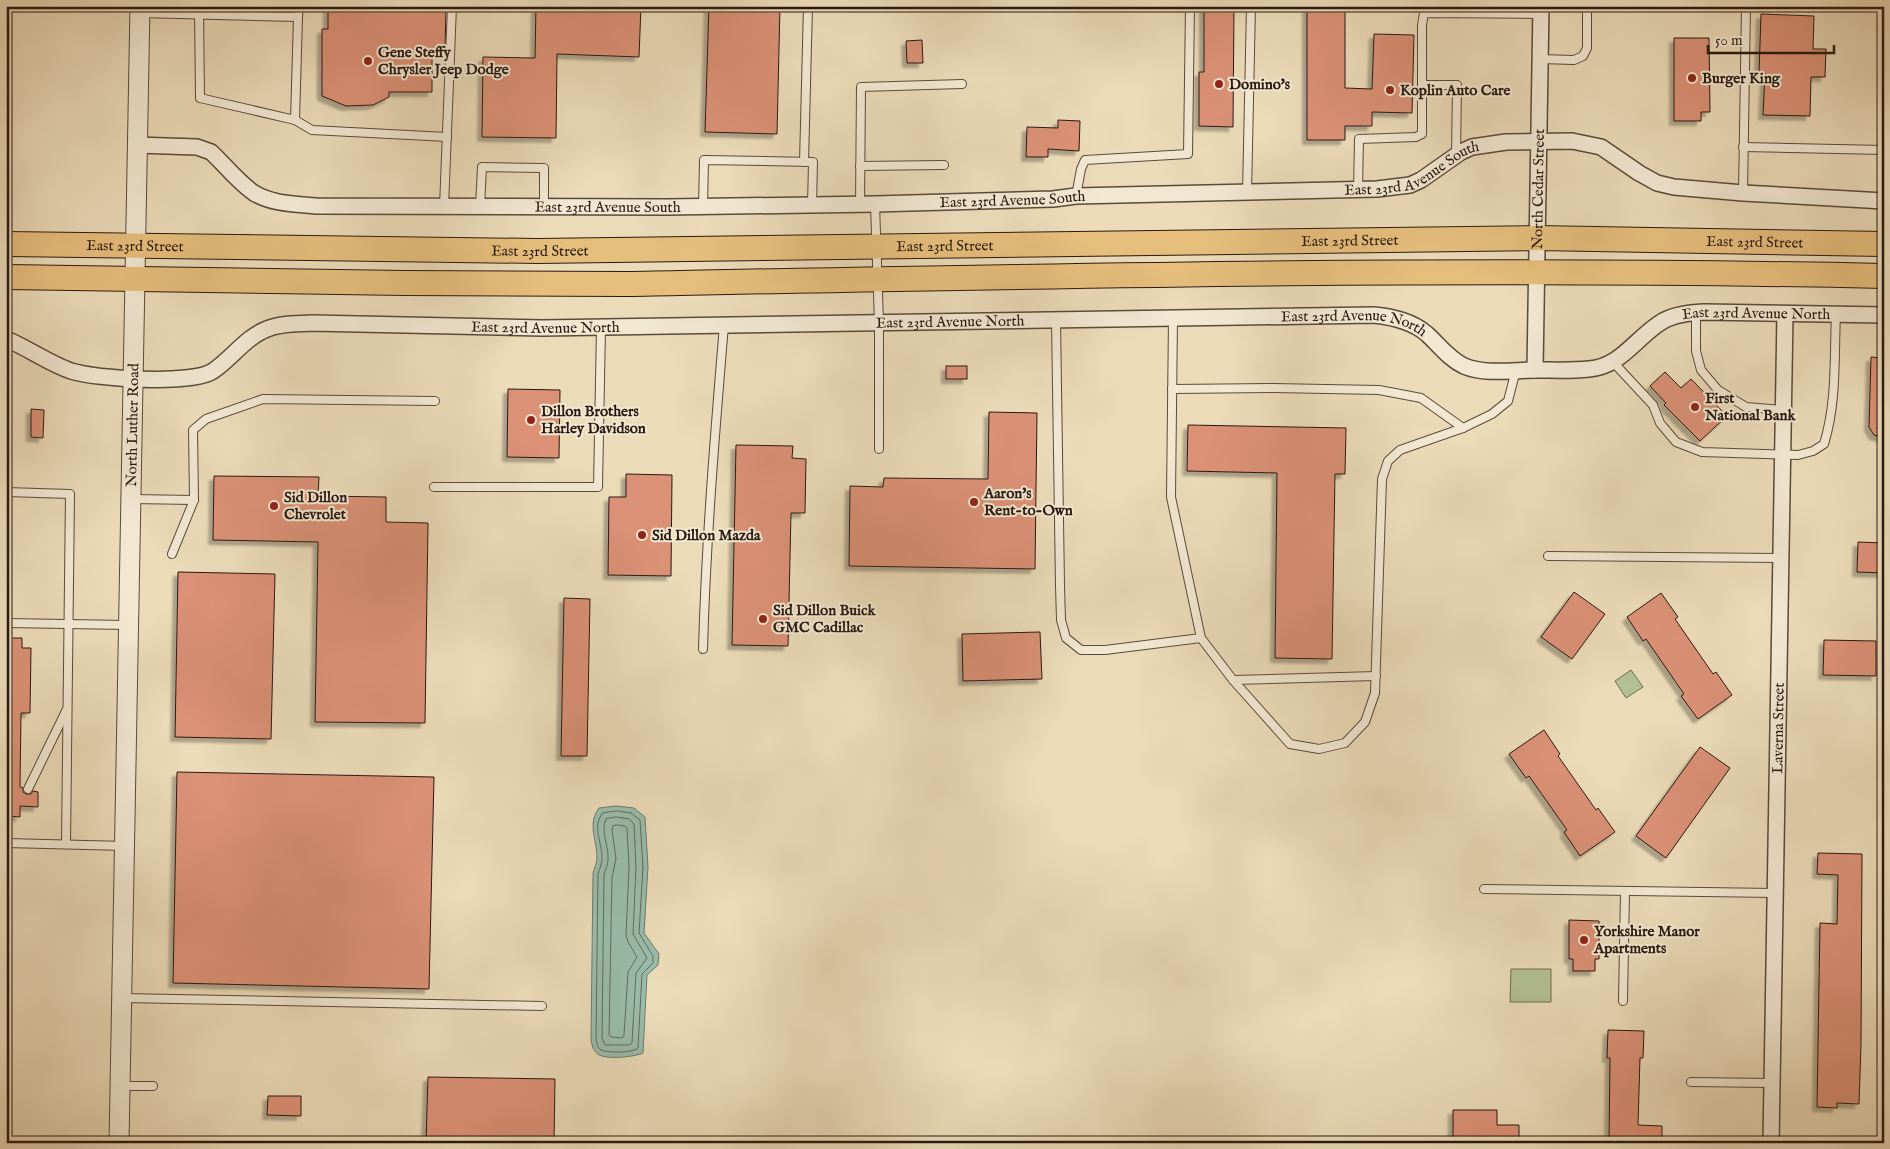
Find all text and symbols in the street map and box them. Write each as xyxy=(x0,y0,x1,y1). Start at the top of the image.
scale bar xyxy=(1708,22,1834,54)
text: 50 m xyxy=(1715,31,1743,50)
place label: Gene Steffy Chrysler Jeep Dodge xyxy=(378,43,509,79)
marker: Gene Steffy Chrysler Jeep Dodge xyxy=(362,55,374,67)
place label: Burger King xyxy=(1702,69,1781,88)
marker: Burger King xyxy=(1686,72,1698,84)
place label: Domino's xyxy=(1229,75,1291,94)
marker: Domino's xyxy=(1213,78,1225,90)
place label: Koplin Auto Care xyxy=(1400,81,1510,100)
marker: Koplin Auto Care xyxy=(1384,84,1396,96)
street label: North Cedar Street xyxy=(1527,128,1548,250)
street label: East 23rd Avenue South xyxy=(1344,137,1480,199)
street label: East 23rd Avenue South xyxy=(939,186,1086,212)
street label: East 23rd Avenue South xyxy=(535,197,681,217)
street label: East 23rd Street xyxy=(1301,230,1399,251)
street label: East 23rd Street xyxy=(1706,231,1804,252)
street label: East 23rd Street xyxy=(86,236,184,256)
street label: East 23rd Street xyxy=(896,236,994,256)
street label: East 23rd Street xyxy=(491,241,589,261)
street label: East 23rd Avenue North xyxy=(1681,303,1831,324)
street label: East 23rd Avenue North xyxy=(1281,305,1431,341)
street label: East 23rd Avenue North xyxy=(876,311,1025,332)
street label: East 23rd Avenue North xyxy=(471,317,620,338)
street label: North Luther Road xyxy=(122,362,143,487)
place label: First National Bank xyxy=(1704,389,1796,425)
marker: First National Bank xyxy=(1689,401,1701,413)
place label: Dillon Brothers Harley Davidson xyxy=(541,402,646,438)
marker: Dillon Brothers Harley Davidson xyxy=(525,414,537,426)
place label: Aaron's Rent-to-Own xyxy=(983,484,1073,520)
place label: Sid Dillon Chevrolet xyxy=(284,488,347,524)
marker: Aaron's Rent-to-Own xyxy=(968,496,980,508)
marker: Sid Dillon Chevrolet xyxy=(268,500,280,512)
place label: Sid Dillon Mazda xyxy=(652,526,761,545)
marker: Sid Dillon Mazda xyxy=(636,529,648,541)
place label: Sid Dillon Buick GMC Cadillac xyxy=(773,601,876,637)
marker: Sid Dillon Buick GMC Cadillac xyxy=(757,613,769,625)
street label: Laverna Street xyxy=(1768,682,1788,774)
place label: Yorkshire Manor Apartments xyxy=(1593,922,1700,958)
marker: Yorkshire Manor Apartments xyxy=(1578,934,1590,946)

